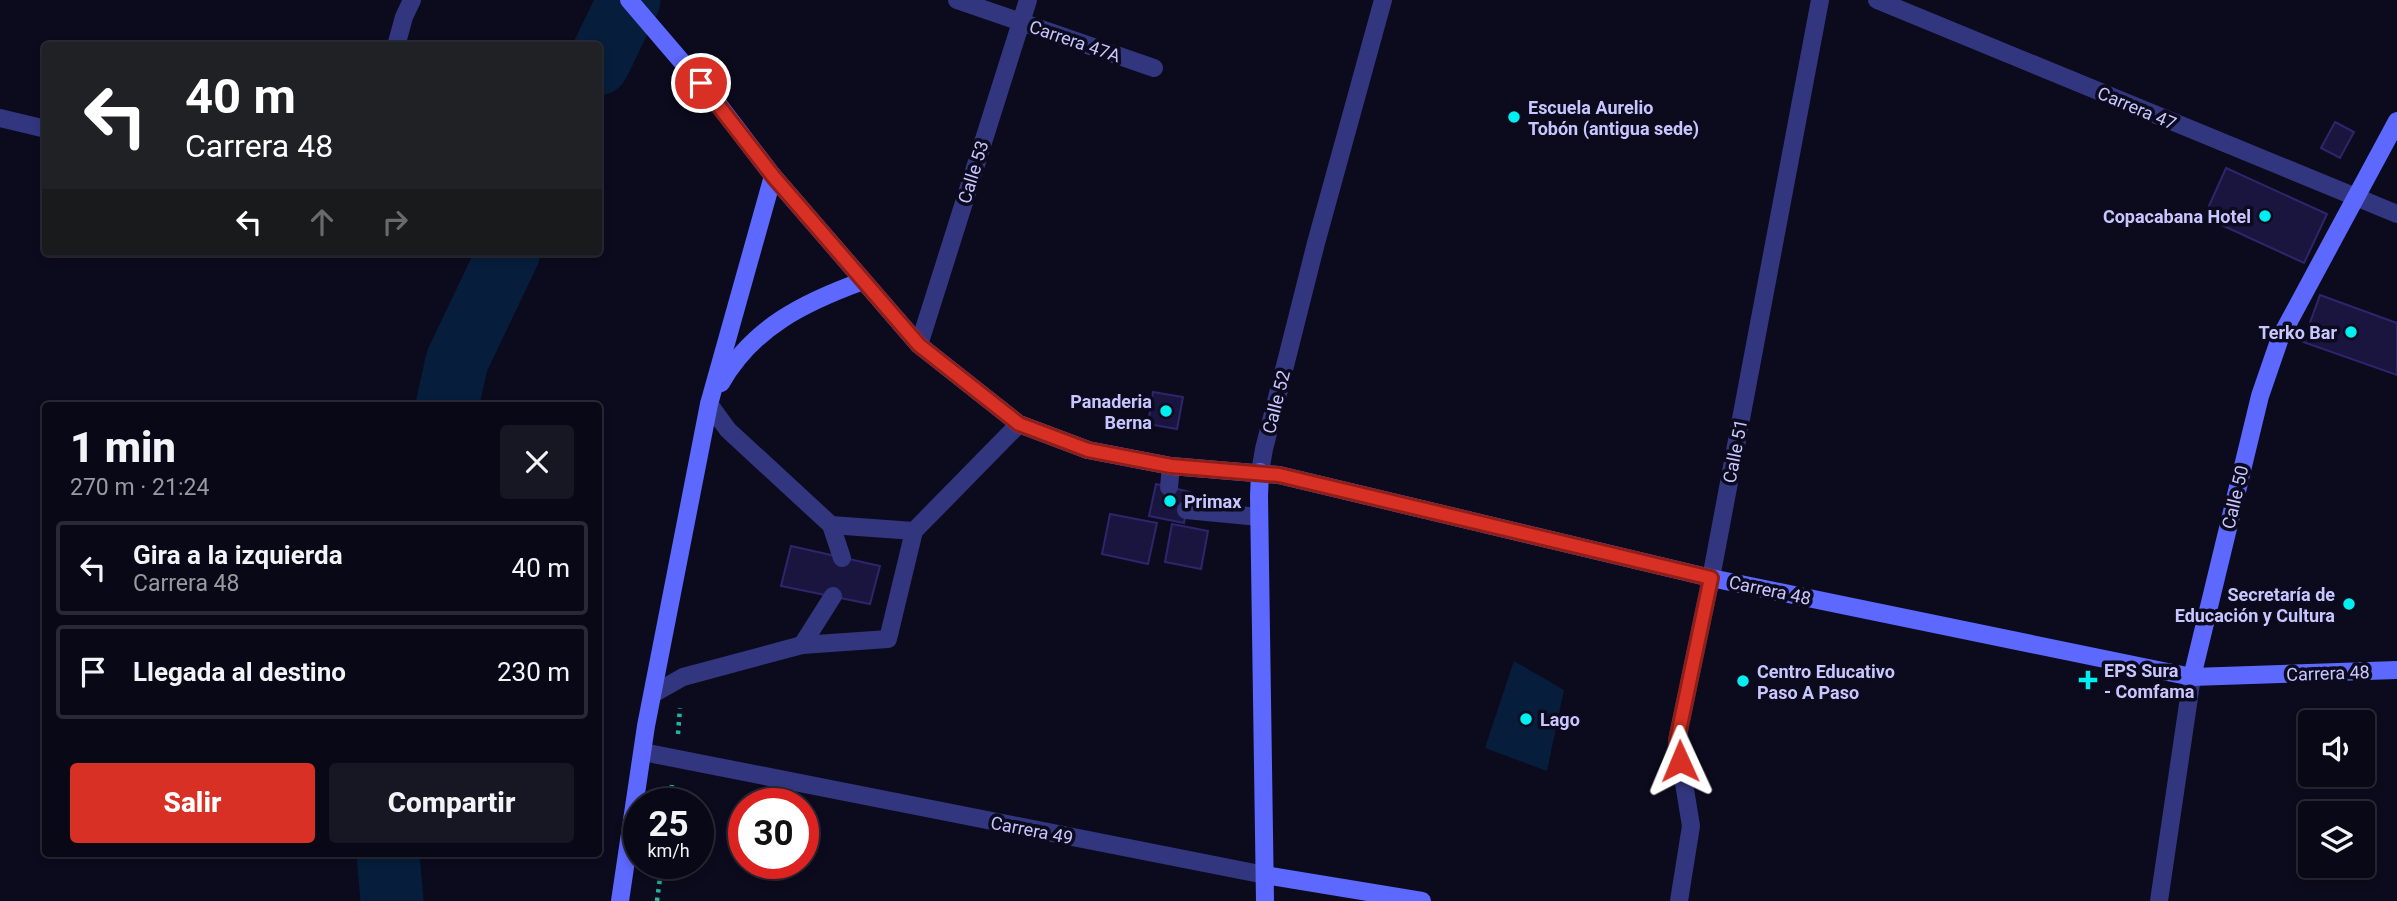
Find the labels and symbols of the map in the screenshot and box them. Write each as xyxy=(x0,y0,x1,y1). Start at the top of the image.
street label: Carrera 47A xyxy=(1027,16,1124,66)
pin xyxy=(671,53,731,113)
street label: Carrera 47 xyxy=(2095,82,2179,134)
place label: Escuela Aurelio Tobón (antigua sede) xyxy=(1528,97,1699,140)
marker: Escuela Aurelio Tobón (antigua sede) xyxy=(1506,109,1522,125)
street label: Calle 53 xyxy=(954,138,992,206)
place label: Copacabana Hotel xyxy=(2103,206,2251,227)
marker: Copacabana Hotel xyxy=(2257,208,2273,224)
place label: Terko Bar xyxy=(2258,322,2337,343)
marker: Terko Bar xyxy=(2343,324,2359,340)
street label: Calle 52 xyxy=(1258,368,1294,436)
place label: Panaderia Berna xyxy=(1070,391,1152,433)
marker: Panaderia Berna xyxy=(1158,403,1174,419)
street label: Calle 51 xyxy=(1719,417,1751,485)
street label: Calle 50 xyxy=(2218,463,2252,531)
place label: Primax xyxy=(1184,491,1242,512)
marker: Primax xyxy=(1162,493,1178,509)
street label: Carrera 48 xyxy=(1727,571,1813,609)
place label: Secretaría de Educación y Cultura xyxy=(2175,584,2335,626)
marker: Secretaría de Educación y Cultura xyxy=(2341,596,2357,612)
place label: EPS Sura - Comfama xyxy=(2104,660,2195,702)
place label: Centro Educativo Paso A Paso xyxy=(1757,661,1895,703)
street label: Carrera 48 xyxy=(2286,661,2370,685)
marker: EPS Sura - Comfama xyxy=(2078,670,2098,690)
marker: Centro Educativo Paso A Paso xyxy=(1735,673,1751,689)
place label: Lago xyxy=(1540,709,1580,730)
marker: Lago xyxy=(1518,711,1534,727)
position arrow xyxy=(1643,724,1717,798)
speed limit sign: 30 xyxy=(728,788,819,879)
street label: Carrera 49 xyxy=(989,812,1075,848)

